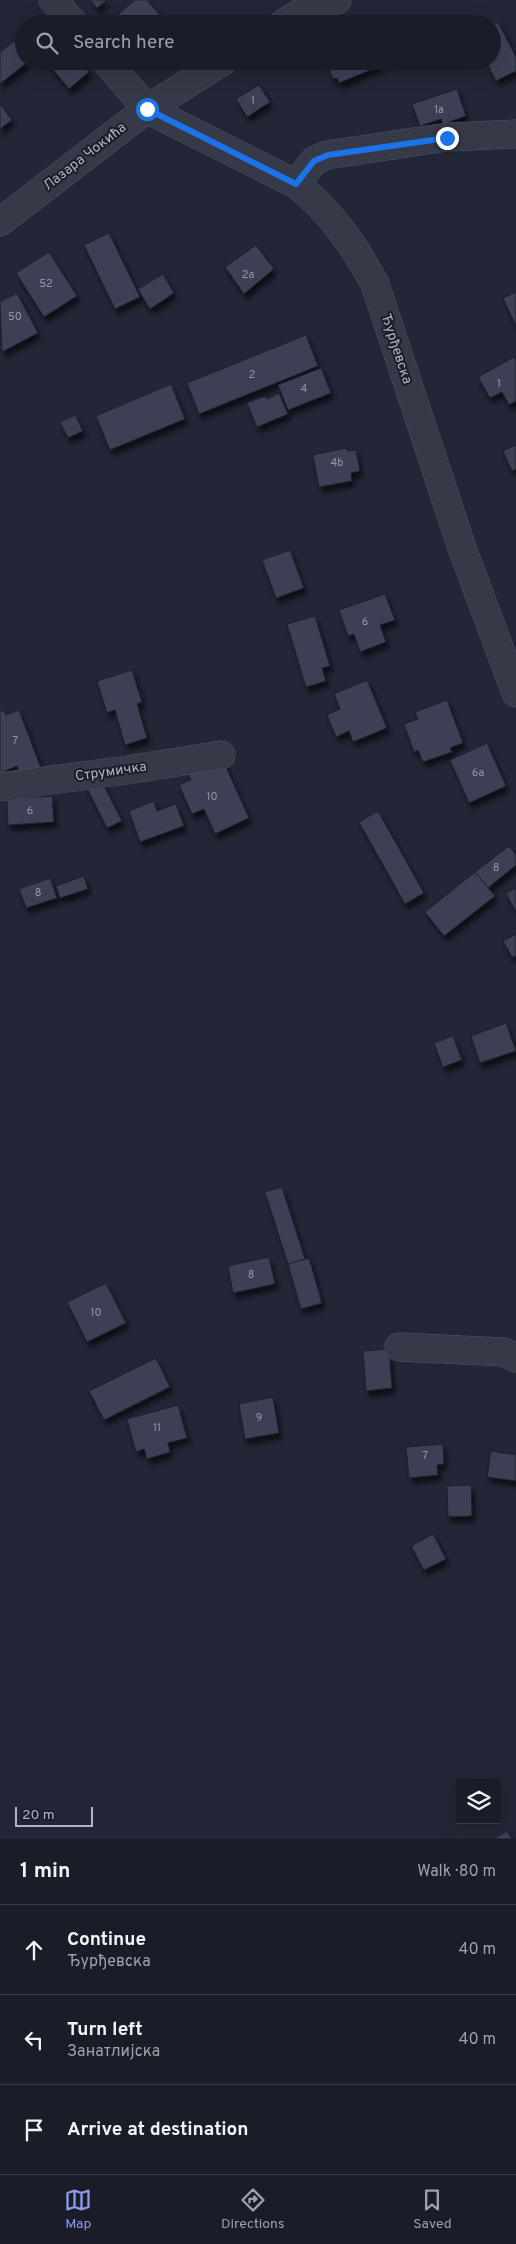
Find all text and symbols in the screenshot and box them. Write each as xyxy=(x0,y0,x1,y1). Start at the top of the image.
search box xyxy=(15,15,501,70)
icon: search xyxy=(33,29,61,57)
text: Search here xyxy=(73,31,175,55)
house number: 1 xyxy=(251,94,255,108)
route start xyxy=(136,98,159,121)
house number: 1a xyxy=(434,103,444,117)
street label: Лазара Чокића xyxy=(40,119,130,195)
route end xyxy=(436,127,459,150)
house number: 2a xyxy=(242,268,254,282)
house number: 52 xyxy=(39,277,53,291)
house number: 50 xyxy=(8,310,22,324)
street label: Ђурђевска xyxy=(377,312,415,386)
house number: 2 xyxy=(249,368,255,382)
house number: 1 xyxy=(497,377,501,391)
house number: 4 xyxy=(301,382,308,396)
house number: 4b xyxy=(330,456,344,470)
house number: 6 xyxy=(362,615,368,629)
house number: 7 xyxy=(12,734,18,748)
street label: Струмичка xyxy=(74,759,148,785)
house number: 6a xyxy=(472,766,484,780)
house number: 10 xyxy=(206,790,218,804)
house number: 6 xyxy=(27,804,33,818)
house number: 8 xyxy=(493,861,499,875)
house number: 8 xyxy=(35,886,41,900)
house number: 8 xyxy=(248,1268,254,1282)
house number: 10 xyxy=(90,1306,102,1320)
house number: 9 xyxy=(256,1411,262,1425)
house number: 11 xyxy=(153,1421,161,1435)
house number: 7 xyxy=(422,1449,428,1463)
map controls xyxy=(456,1779,501,1824)
button: layers xyxy=(456,1779,501,1824)
scale bar xyxy=(15,1804,92,1827)
text: 20 m xyxy=(22,1807,55,1824)
text: 1 min xyxy=(20,1858,70,1885)
text: Walk · 80 m xyxy=(417,1862,496,1882)
text: Continue xyxy=(67,1928,146,1952)
icon: ahead xyxy=(20,1936,48,1964)
text: 40 m xyxy=(458,1940,496,1960)
text: Ђурђевска xyxy=(67,1952,151,1972)
text: Turn left xyxy=(67,2018,143,2042)
icon: left xyxy=(20,2026,48,2054)
text: 40 m xyxy=(458,2030,496,2050)
text: Занатлијска xyxy=(67,2042,160,2062)
icon: arrive xyxy=(20,2116,48,2144)
text: Arrive at destination xyxy=(67,2118,248,2142)
tab: Map xyxy=(64,2186,92,2233)
tab: Directions xyxy=(221,2186,285,2233)
tab: Saved xyxy=(413,2186,452,2233)

